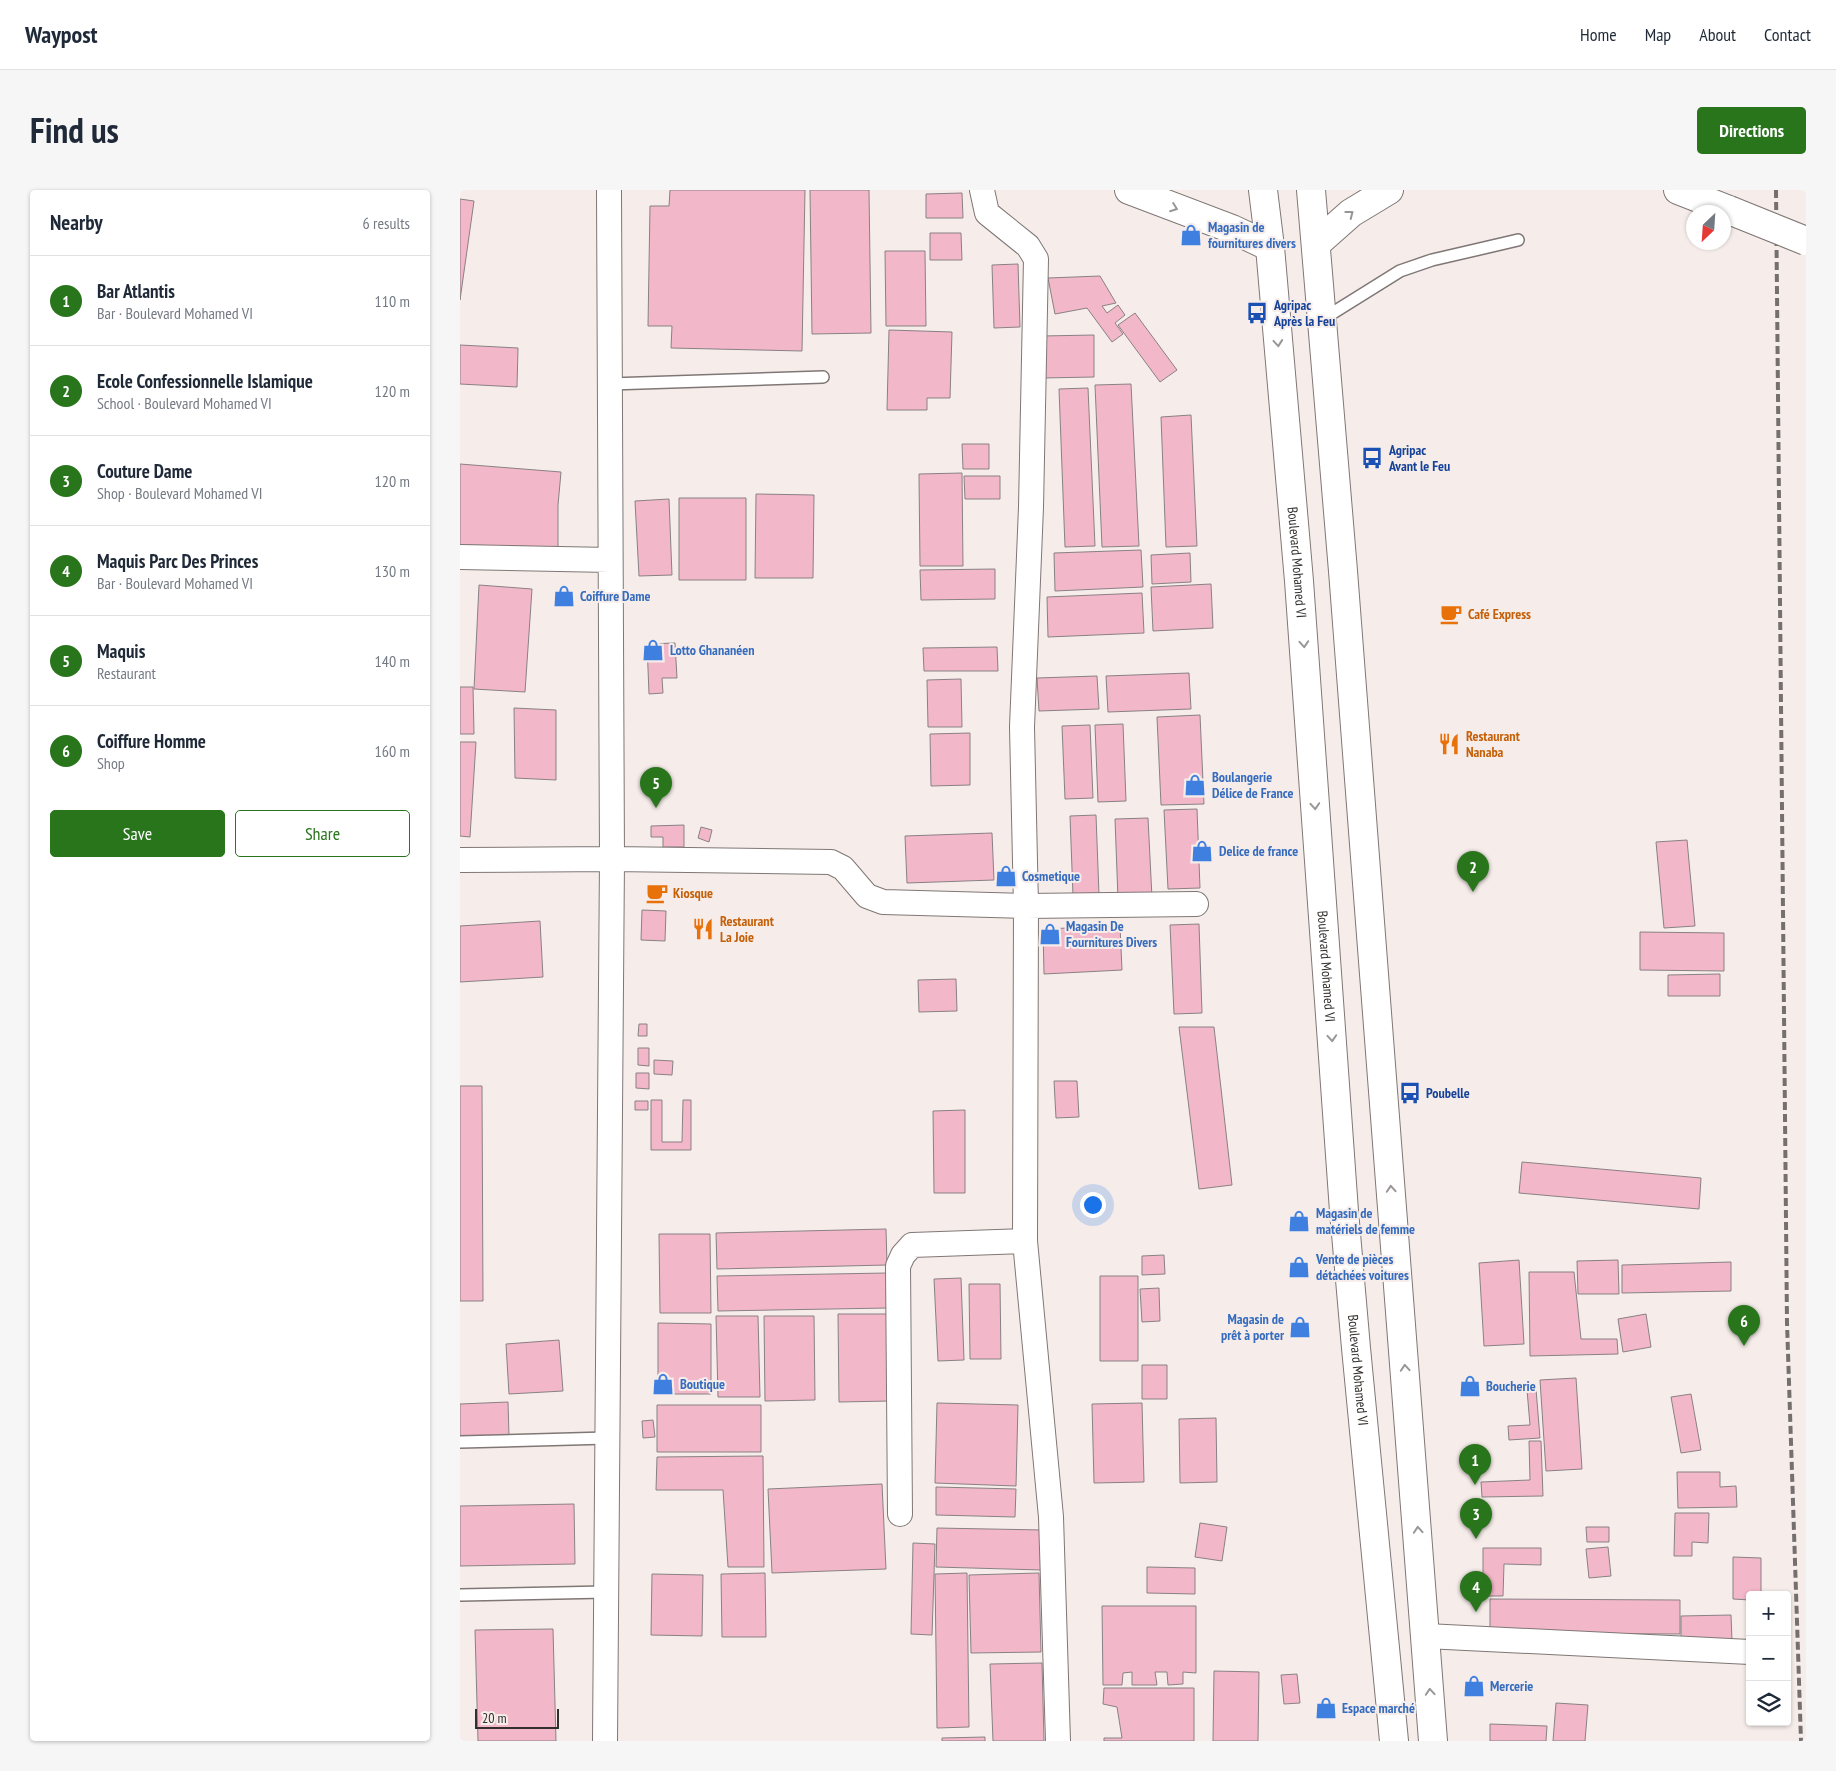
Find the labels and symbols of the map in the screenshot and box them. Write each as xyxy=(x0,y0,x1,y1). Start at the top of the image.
one-way arrow xyxy=(1169,202,1178,212)
north arrow xyxy=(1686,205,1731,250)
one-way arrow xyxy=(1344,212,1353,220)
place label: Magasin de fournitures divers xyxy=(1208,218,1296,252)
shop icon: Magasin de fournitures divers xyxy=(1178,222,1204,248)
place label: Agripac Après la Feu xyxy=(1273,296,1335,330)
bus stop icon: Agripac Après la Feu xyxy=(1244,300,1270,326)
one-way arrow xyxy=(1273,339,1284,347)
place label: Agripac Avant le Feu xyxy=(1388,441,1450,475)
bus stop icon: Agripac Avant le Feu xyxy=(1359,445,1385,471)
street label: Boulevard Mohamed VI xyxy=(1284,506,1311,619)
shop icon: Coiffure Dame xyxy=(551,583,577,609)
place label: Coiffure Dame xyxy=(580,587,651,605)
cafe icon: Café Express xyxy=(1438,601,1464,627)
place label: Café Express xyxy=(1468,605,1531,623)
shop icon: Lotto Ghananéen xyxy=(640,637,666,663)
place label: Lotto Ghananéen xyxy=(670,641,755,659)
one-way arrow xyxy=(1298,641,1309,649)
place label: Restaurant Nanaba xyxy=(1466,727,1520,761)
restaurant icon: Restaurant Nanaba xyxy=(1436,731,1462,757)
pin: 5 xyxy=(640,767,672,808)
place label: Boulangerie Délice de France xyxy=(1212,768,1293,802)
shop icon: Boulangerie Délice de France xyxy=(1182,772,1208,798)
one-way arrow xyxy=(1309,803,1320,811)
shop icon: Delice de france xyxy=(1189,838,1215,864)
place label: Delice de france xyxy=(1219,842,1298,860)
pin: 2 xyxy=(1457,851,1489,892)
shop icon: Cosmetique xyxy=(993,863,1019,889)
place label: Cosmetique xyxy=(1022,867,1080,885)
cafe icon: Kiosque xyxy=(644,880,670,906)
place label: Kiosque xyxy=(673,884,713,902)
street label: Boulevard Mohamed VI xyxy=(1314,910,1339,1023)
place label: Restaurant La Joie xyxy=(720,912,774,946)
restaurant icon: Restaurant La Joie xyxy=(690,916,716,942)
place label: Magasin De Fournitures Divers xyxy=(1066,917,1157,951)
shop icon: Magasin De Fournitures Divers xyxy=(1037,921,1063,947)
one-way arrow xyxy=(1327,1035,1338,1043)
bus stop icon: Poubelle xyxy=(1397,1080,1423,1106)
place label: Poubelle xyxy=(1426,1084,1470,1102)
one-way arrow xyxy=(1386,1185,1397,1193)
your location xyxy=(1080,1192,1106,1218)
place label: Magasin de matériels de femme xyxy=(1316,1204,1415,1238)
shop icon: Magasin de matériels de femme xyxy=(1286,1208,1312,1234)
place label: Vente de pièces détachées voitures xyxy=(1315,1250,1409,1284)
shop icon: Vente de pièces détachées voitures xyxy=(1286,1254,1312,1280)
pin: 6 xyxy=(1728,1305,1760,1346)
place label: Magasin de prêt à porter xyxy=(1221,1310,1285,1344)
shop icon: Magasin de prêt à porter xyxy=(1287,1314,1313,1340)
street label: Boulevard Mohamed VI xyxy=(1344,1314,1372,1427)
one-way arrow xyxy=(1400,1364,1411,1372)
shop icon: Boutique xyxy=(650,1371,676,1397)
shop icon: Boucherie xyxy=(1457,1373,1483,1399)
place label: Boutique xyxy=(680,1375,725,1393)
place label: Boucherie xyxy=(1486,1377,1536,1395)
pin: 1 xyxy=(1459,1444,1491,1485)
pin: 3 xyxy=(1460,1498,1492,1539)
one-way arrow xyxy=(1412,1526,1423,1534)
pin: 4 xyxy=(1460,1571,1492,1612)
shop icon: Mercerie xyxy=(1461,1673,1487,1699)
place label: Mercerie xyxy=(1490,1677,1533,1695)
one-way arrow xyxy=(1425,1688,1436,1696)
shop icon: Espace marché xyxy=(1313,1695,1339,1721)
place label: Espace marché xyxy=(1342,1699,1415,1717)
scale bar xyxy=(475,1706,559,1729)

